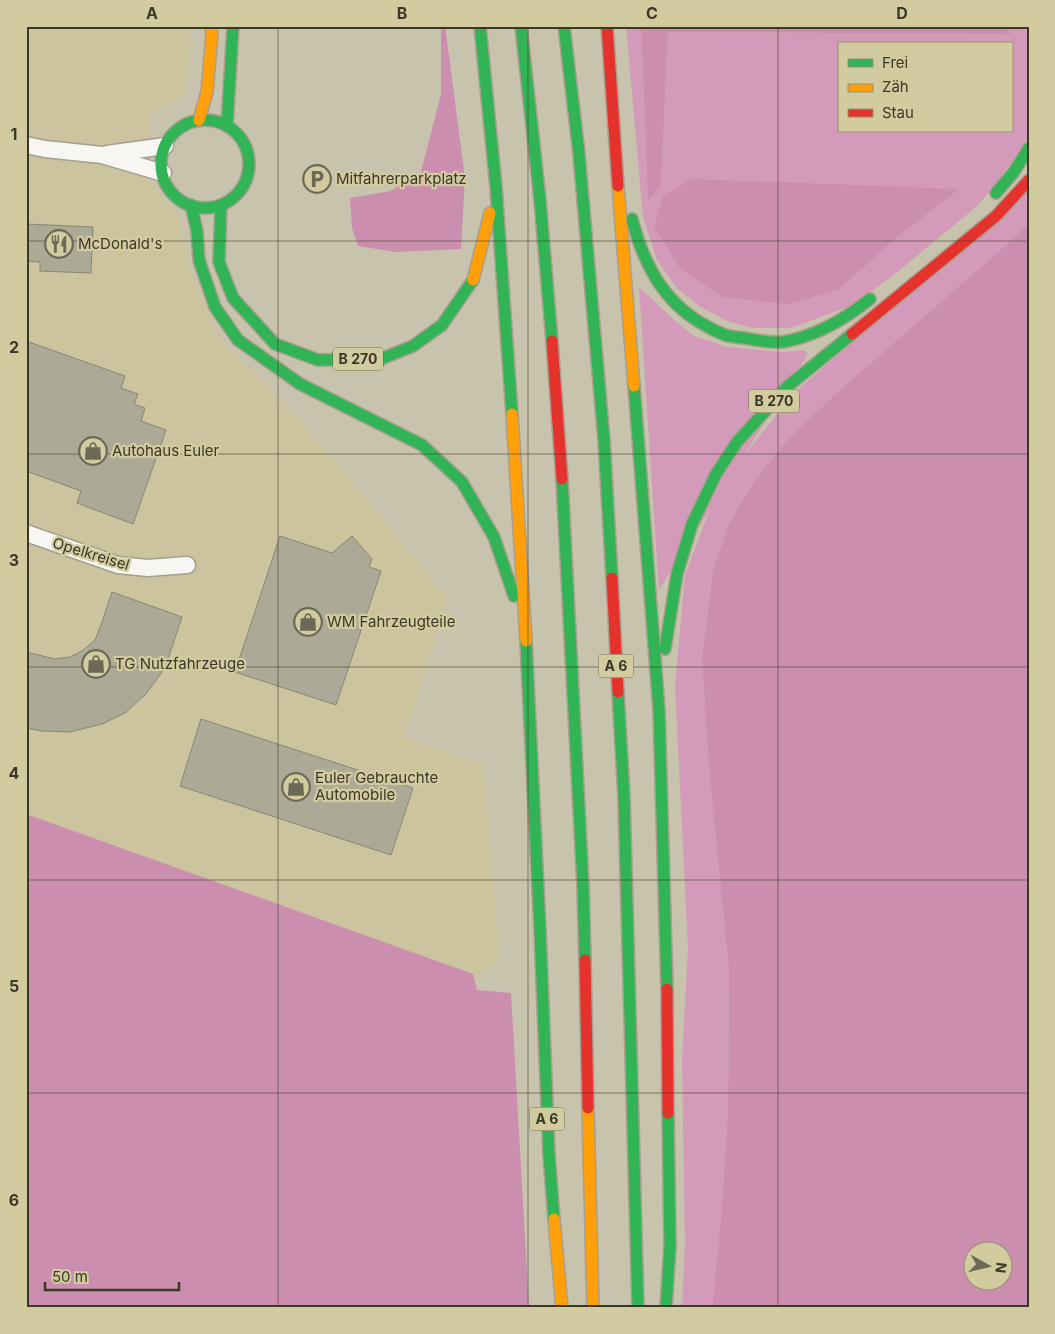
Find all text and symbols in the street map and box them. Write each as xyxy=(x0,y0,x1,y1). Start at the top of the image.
text: A xyxy=(146,3,158,23)
text: B xyxy=(397,3,407,23)
text: C xyxy=(646,3,658,23)
text: D xyxy=(896,3,908,23)
legend xyxy=(838,42,1012,132)
text: Frei xyxy=(882,53,908,72)
text: Zäh xyxy=(882,77,909,96)
text: Stau xyxy=(882,103,914,122)
text: 1 xyxy=(11,124,17,144)
parking icon: Mitfahrerparkplatz xyxy=(302,164,332,194)
place label: Mitfahrerparkplatz xyxy=(336,169,467,188)
restaurant icon: McDonald's xyxy=(44,229,74,259)
place label: McDonald's xyxy=(78,234,163,253)
text: 2 xyxy=(9,337,19,357)
road number: B 270 xyxy=(333,348,383,370)
road number: B 270 xyxy=(749,390,799,412)
shop icon: Autohaus Euler xyxy=(78,436,108,466)
place label: Autohaus Euler xyxy=(112,441,220,460)
street label: Opelkreisel xyxy=(50,533,132,574)
text: 3 xyxy=(9,550,19,570)
shop icon: WM Fahrzeugteile xyxy=(293,607,323,637)
place label: WM Fahrzeugteile xyxy=(327,612,455,631)
shop icon: TG Nutzfahrzeuge xyxy=(81,649,111,679)
place label: TG Nutzfahrzeuge xyxy=(115,654,245,673)
road number: A 6 xyxy=(598,654,634,678)
text: 4 xyxy=(9,763,20,783)
place label: Euler Gebrauchte Automobile xyxy=(315,768,438,804)
shop icon: Euler Gebrauchte Automobile xyxy=(281,772,311,802)
text: 5 xyxy=(9,976,19,996)
road number: A 6 xyxy=(530,1108,564,1130)
text: 6 xyxy=(9,1190,19,1210)
north arrow xyxy=(962,1242,1012,1292)
scale bar xyxy=(45,1259,179,1291)
text: N xyxy=(992,1261,1011,1274)
text: 50 m xyxy=(52,1267,88,1286)

